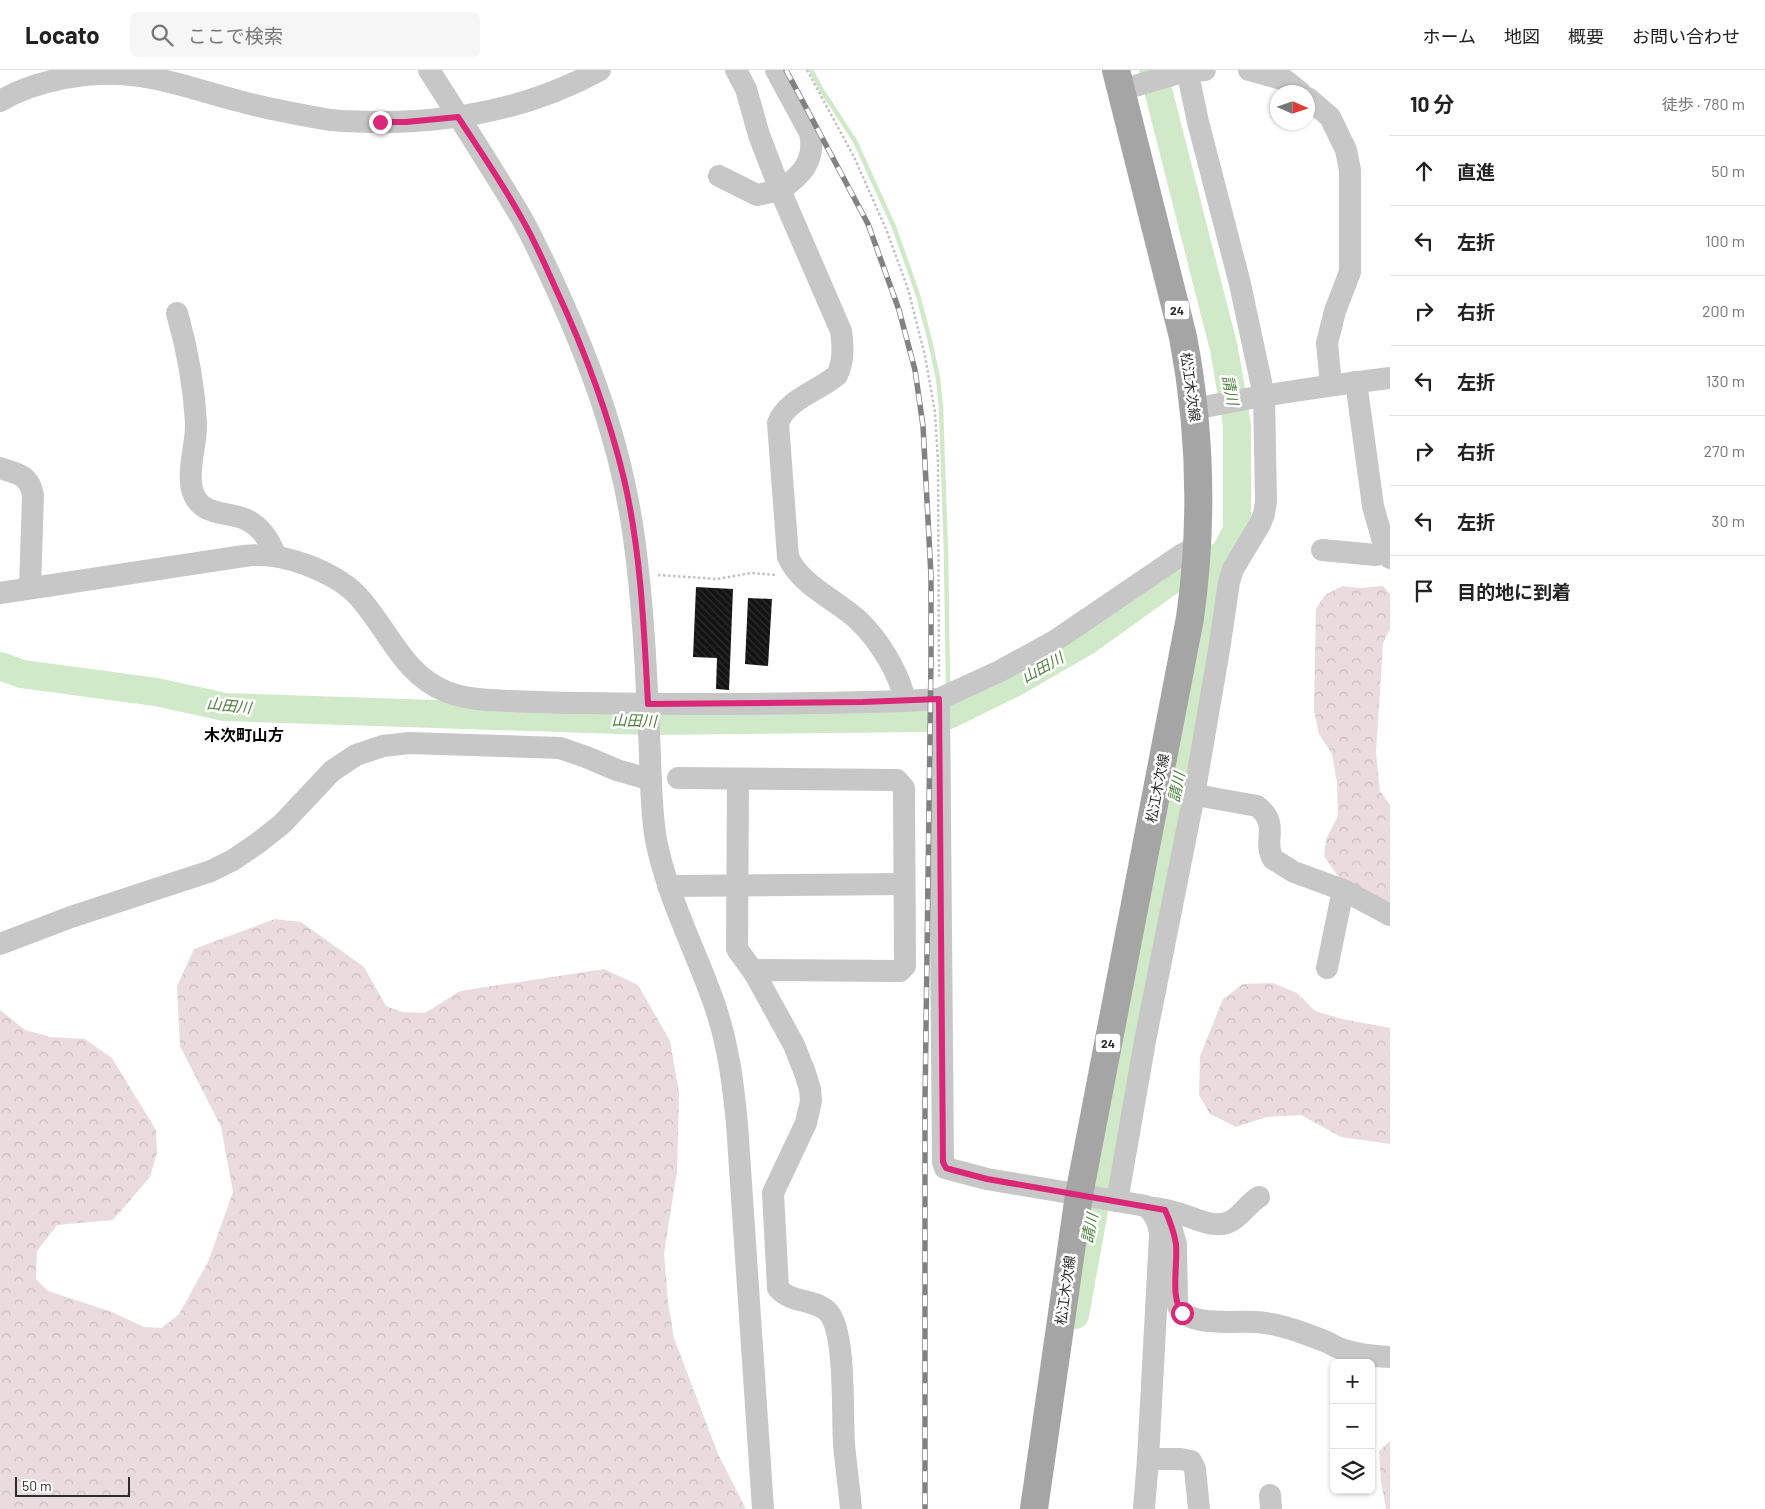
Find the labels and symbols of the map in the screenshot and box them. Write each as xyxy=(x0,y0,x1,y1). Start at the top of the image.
north arrow xyxy=(1270,85,1315,130)
route end xyxy=(369,111,392,134)
road number: 24 xyxy=(1164,300,1190,320)
street label: 松江木次線 xyxy=(1178,351,1204,423)
water label: 請川 xyxy=(1219,374,1243,408)
water label: 山田川 xyxy=(1018,647,1068,686)
water label: 山田川 xyxy=(206,694,254,717)
water label: 山田川 xyxy=(611,711,659,729)
district label: 木次町山方 xyxy=(204,725,284,744)
street label: 松江木次線 xyxy=(1142,752,1172,824)
water label: 請川 xyxy=(1164,769,1188,804)
road number: 24 xyxy=(1096,1034,1120,1052)
water label: 請川 xyxy=(1077,1210,1101,1244)
street label: 松江木次線 xyxy=(1052,1254,1078,1326)
route start xyxy=(1171,1302,1194,1325)
scale bar xyxy=(15,1474,130,1497)

